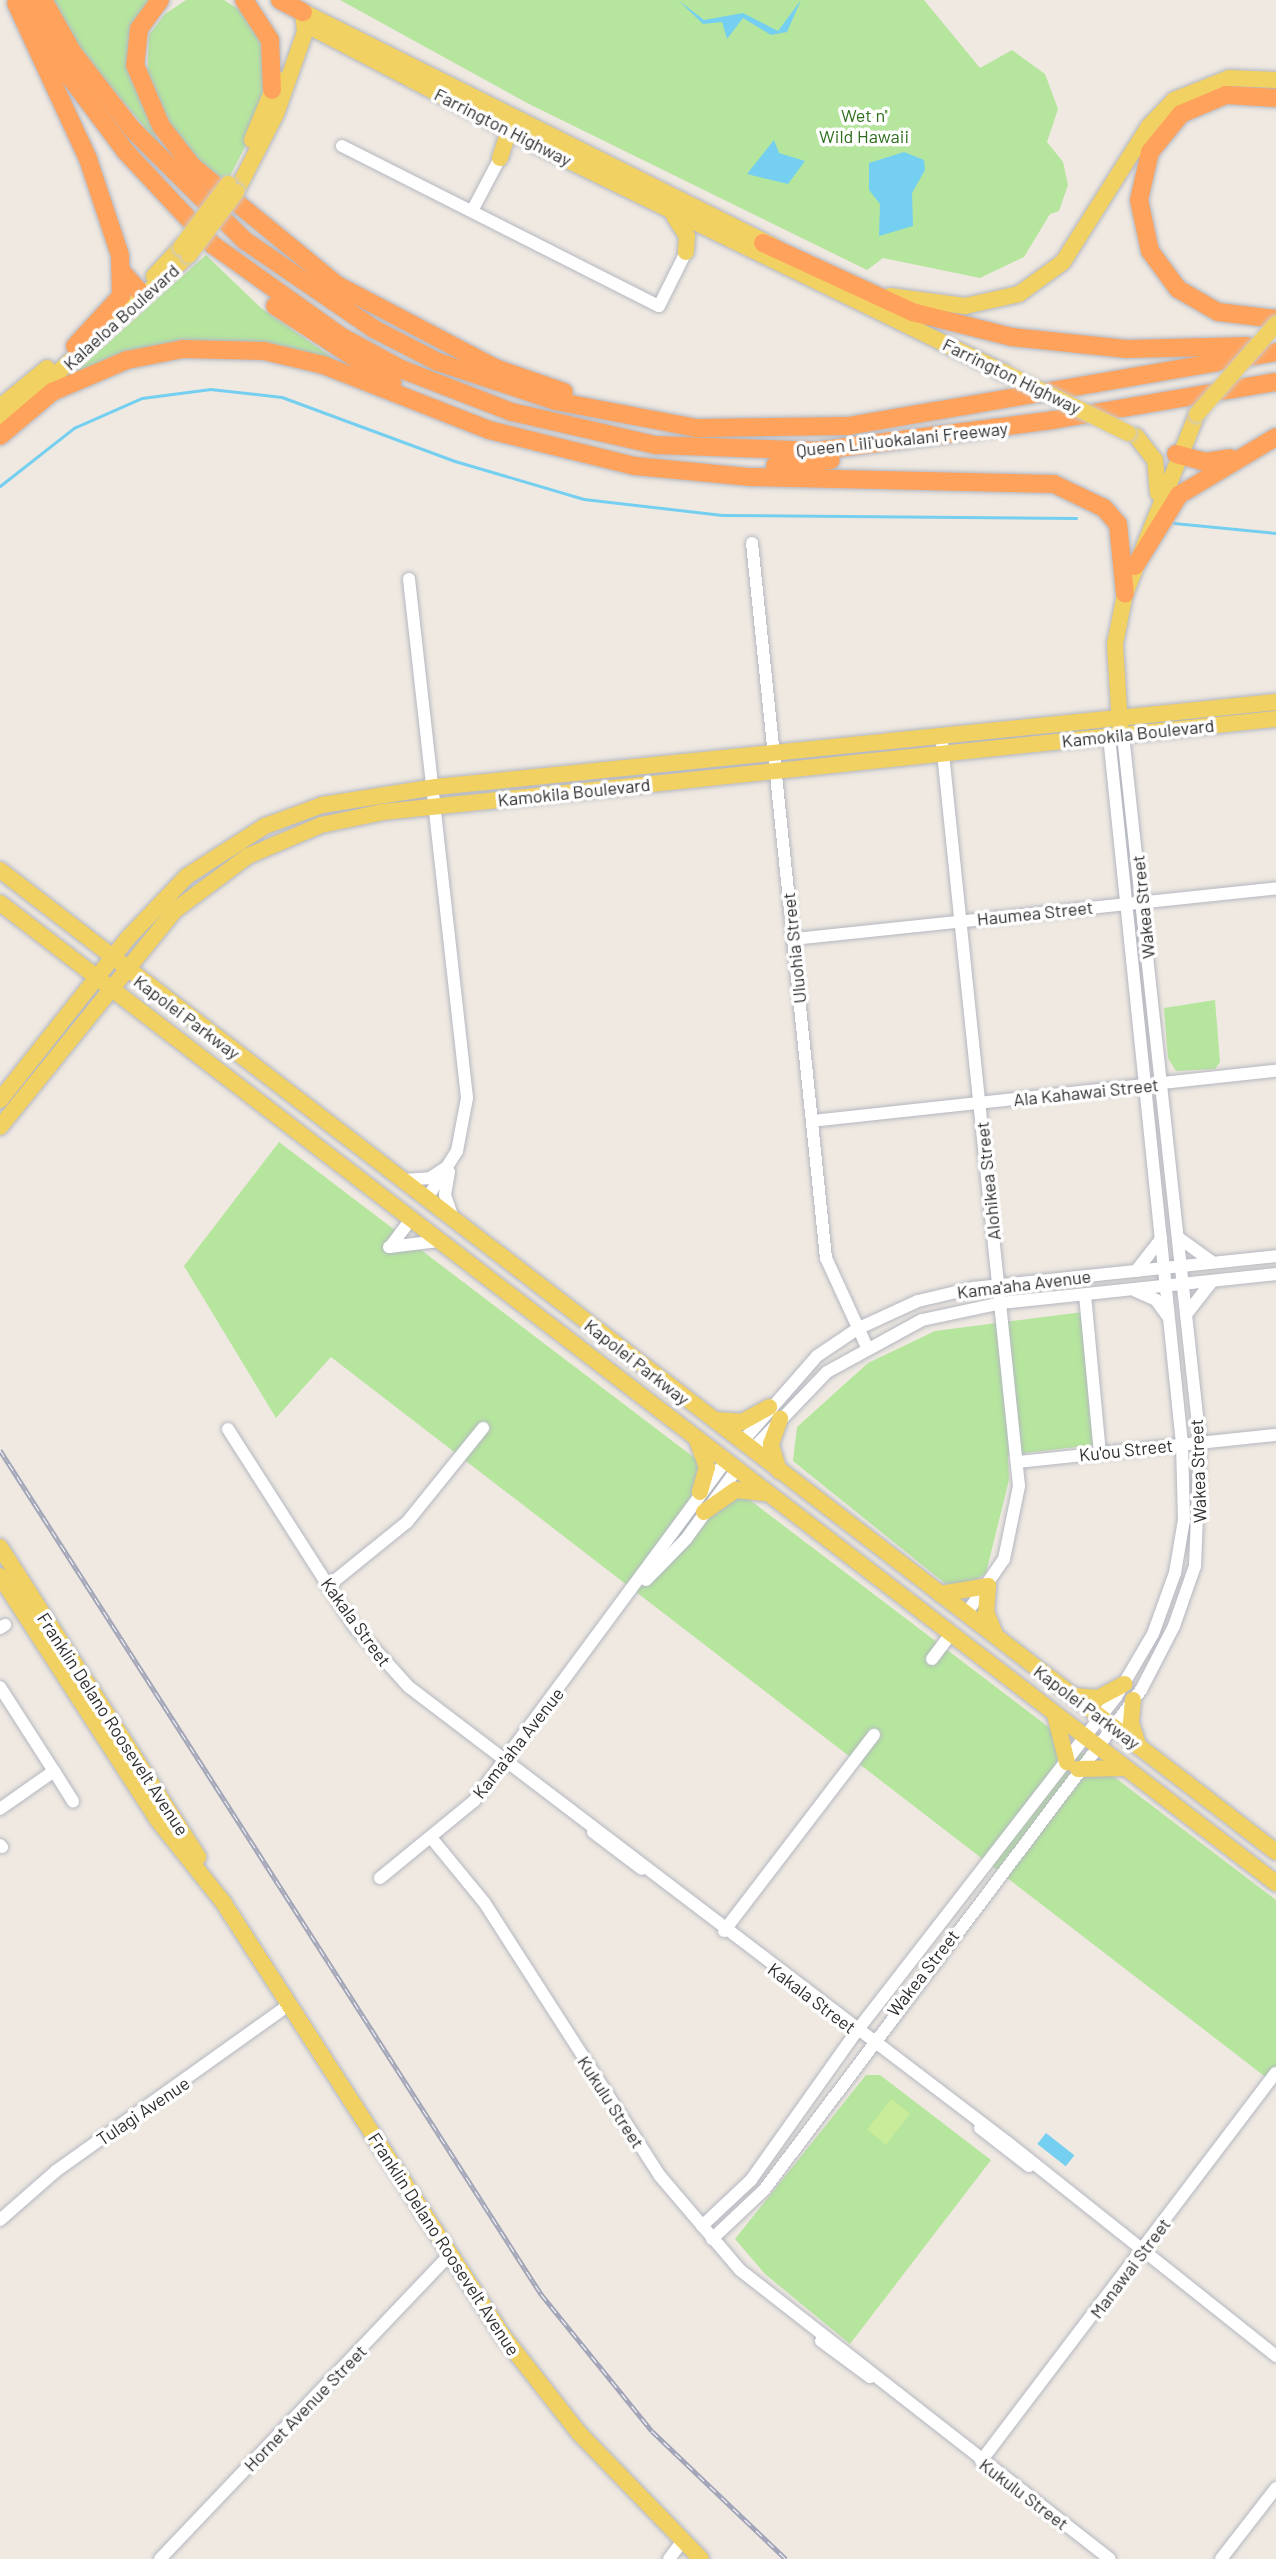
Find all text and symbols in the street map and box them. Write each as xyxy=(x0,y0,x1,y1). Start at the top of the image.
street label: Farrington Highway xyxy=(431,83,575,171)
park label: Wet n' Wild Hawaii xyxy=(819,105,909,148)
street label: Kalaeloa Boulevard xyxy=(59,259,183,375)
street label: Farrington Highway xyxy=(939,333,1085,419)
street label: Queen Liliʻuokalani Freeway xyxy=(795,417,1009,461)
street label: Kamokila Boulevard xyxy=(1061,714,1215,752)
street label: Kamokila Boulevard xyxy=(497,773,651,811)
street label: Wakea Street xyxy=(1127,854,1159,960)
street label: Uluohia Street xyxy=(777,891,811,1005)
street label: Haumea Street xyxy=(976,896,1094,930)
street label: Kapolei Parkway xyxy=(130,970,244,1064)
street label: Ala Kahawai Street xyxy=(1012,1074,1160,1110)
street label: Alohikea Street xyxy=(971,1121,1005,1241)
street label: Kama'aha Avenue xyxy=(956,1265,1092,1303)
street label: Kapolei Parkway xyxy=(580,1314,694,1410)
street label: Wakea Street xyxy=(1185,1419,1211,1523)
street label: Ku'ou Street xyxy=(1078,1434,1174,1466)
street label: Kakala Street xyxy=(317,1573,395,1671)
street label: Franklin Delano Roosevelt Avenue xyxy=(33,1608,193,1840)
street label: Kapolei Parkway xyxy=(1030,1660,1144,1754)
street label: Kama'aha Avenue xyxy=(468,1683,568,1803)
street label: Wakea Street xyxy=(882,1925,964,2021)
street label: Kakala Street xyxy=(764,1958,860,2038)
street label: Kukulu Street xyxy=(573,2052,649,2152)
street label: Tulagi Avenue xyxy=(92,2072,194,2150)
street label: Franklin Delano Roosevelt Avenue xyxy=(364,2128,524,2360)
street label: Manawai Street xyxy=(1085,2214,1175,2322)
street label: Hornet Avenue Street xyxy=(239,2340,371,2476)
street label: Kukulu Street xyxy=(975,2454,1073,2534)

